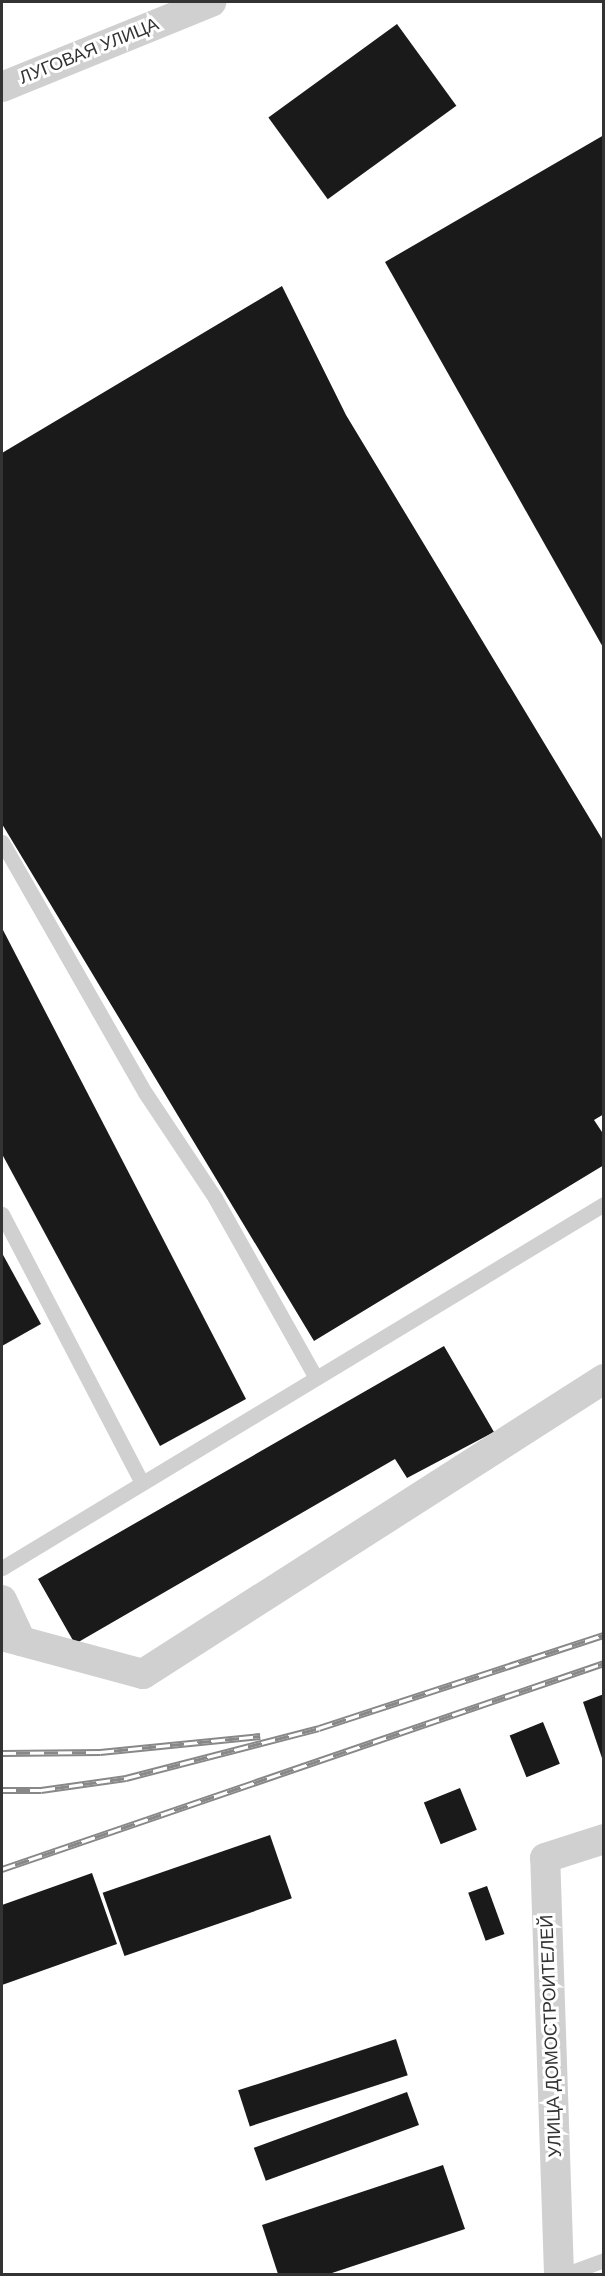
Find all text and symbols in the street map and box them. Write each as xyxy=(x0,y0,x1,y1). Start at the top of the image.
street label: ЛУГОВАЯ УЛИЦА xyxy=(16,13,162,89)
street label: УЛИЦА ДОМОСТРОИТЕЛЕЙ xyxy=(536,1914,566,2158)

